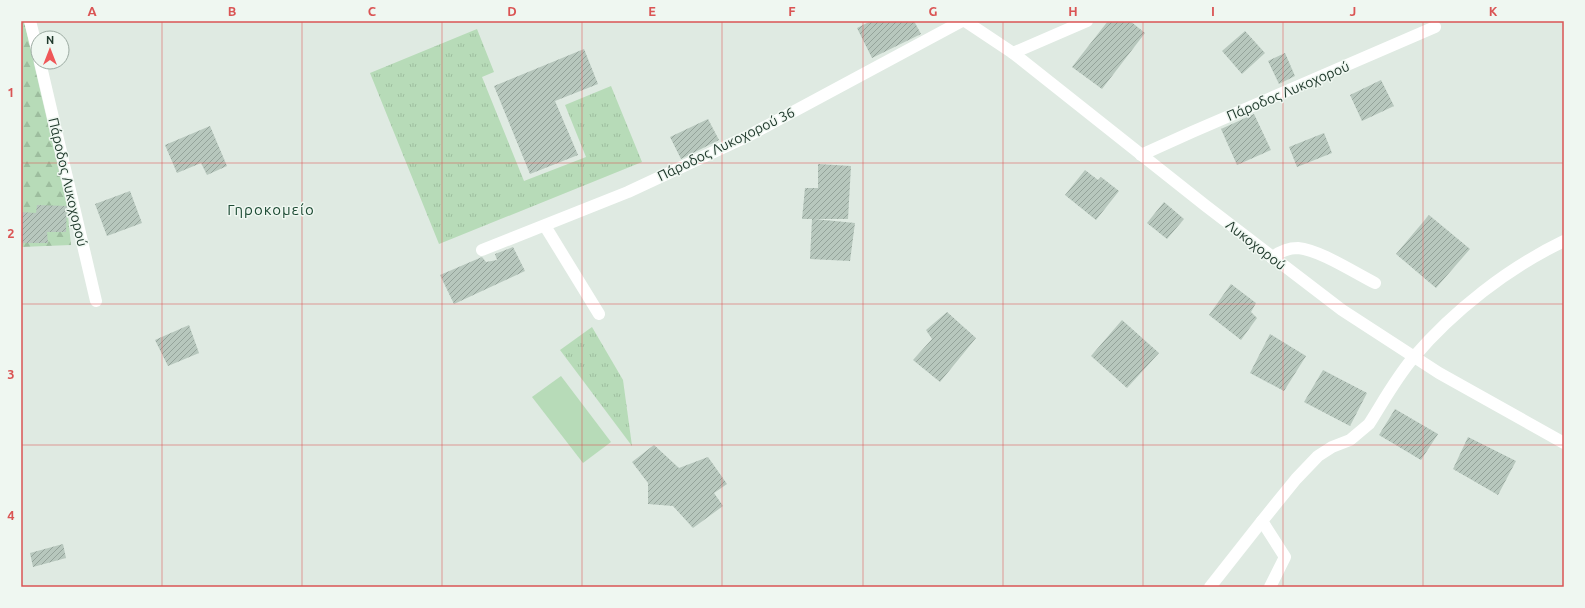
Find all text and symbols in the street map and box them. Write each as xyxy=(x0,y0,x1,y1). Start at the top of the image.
text: A xyxy=(87,4,97,18)
text: B xyxy=(228,4,237,18)
text: C xyxy=(368,4,377,18)
text: D xyxy=(507,4,517,18)
text: E xyxy=(648,4,656,18)
text: F xyxy=(788,4,796,18)
text: G xyxy=(929,4,938,18)
text: H xyxy=(1068,4,1078,18)
text: I xyxy=(1211,4,1215,18)
text: J xyxy=(1350,4,1356,18)
text: K xyxy=(1489,4,1498,18)
north arrow xyxy=(30,30,70,70)
text: N xyxy=(46,34,54,46)
street label: Πάροδος Λυκοχορού xyxy=(1224,58,1352,124)
text: 1 xyxy=(7,85,15,99)
street label: Πάροδος Λυκοχορού 36 xyxy=(655,104,797,184)
street label: Πάροδος Λυκοχορού xyxy=(45,116,91,248)
district label: Γηροκομείο xyxy=(227,201,315,218)
street label: Λυκοχορού xyxy=(1223,217,1289,273)
text: 2 xyxy=(7,226,15,240)
text: 3 xyxy=(7,367,15,381)
text: 4 xyxy=(7,508,15,522)

